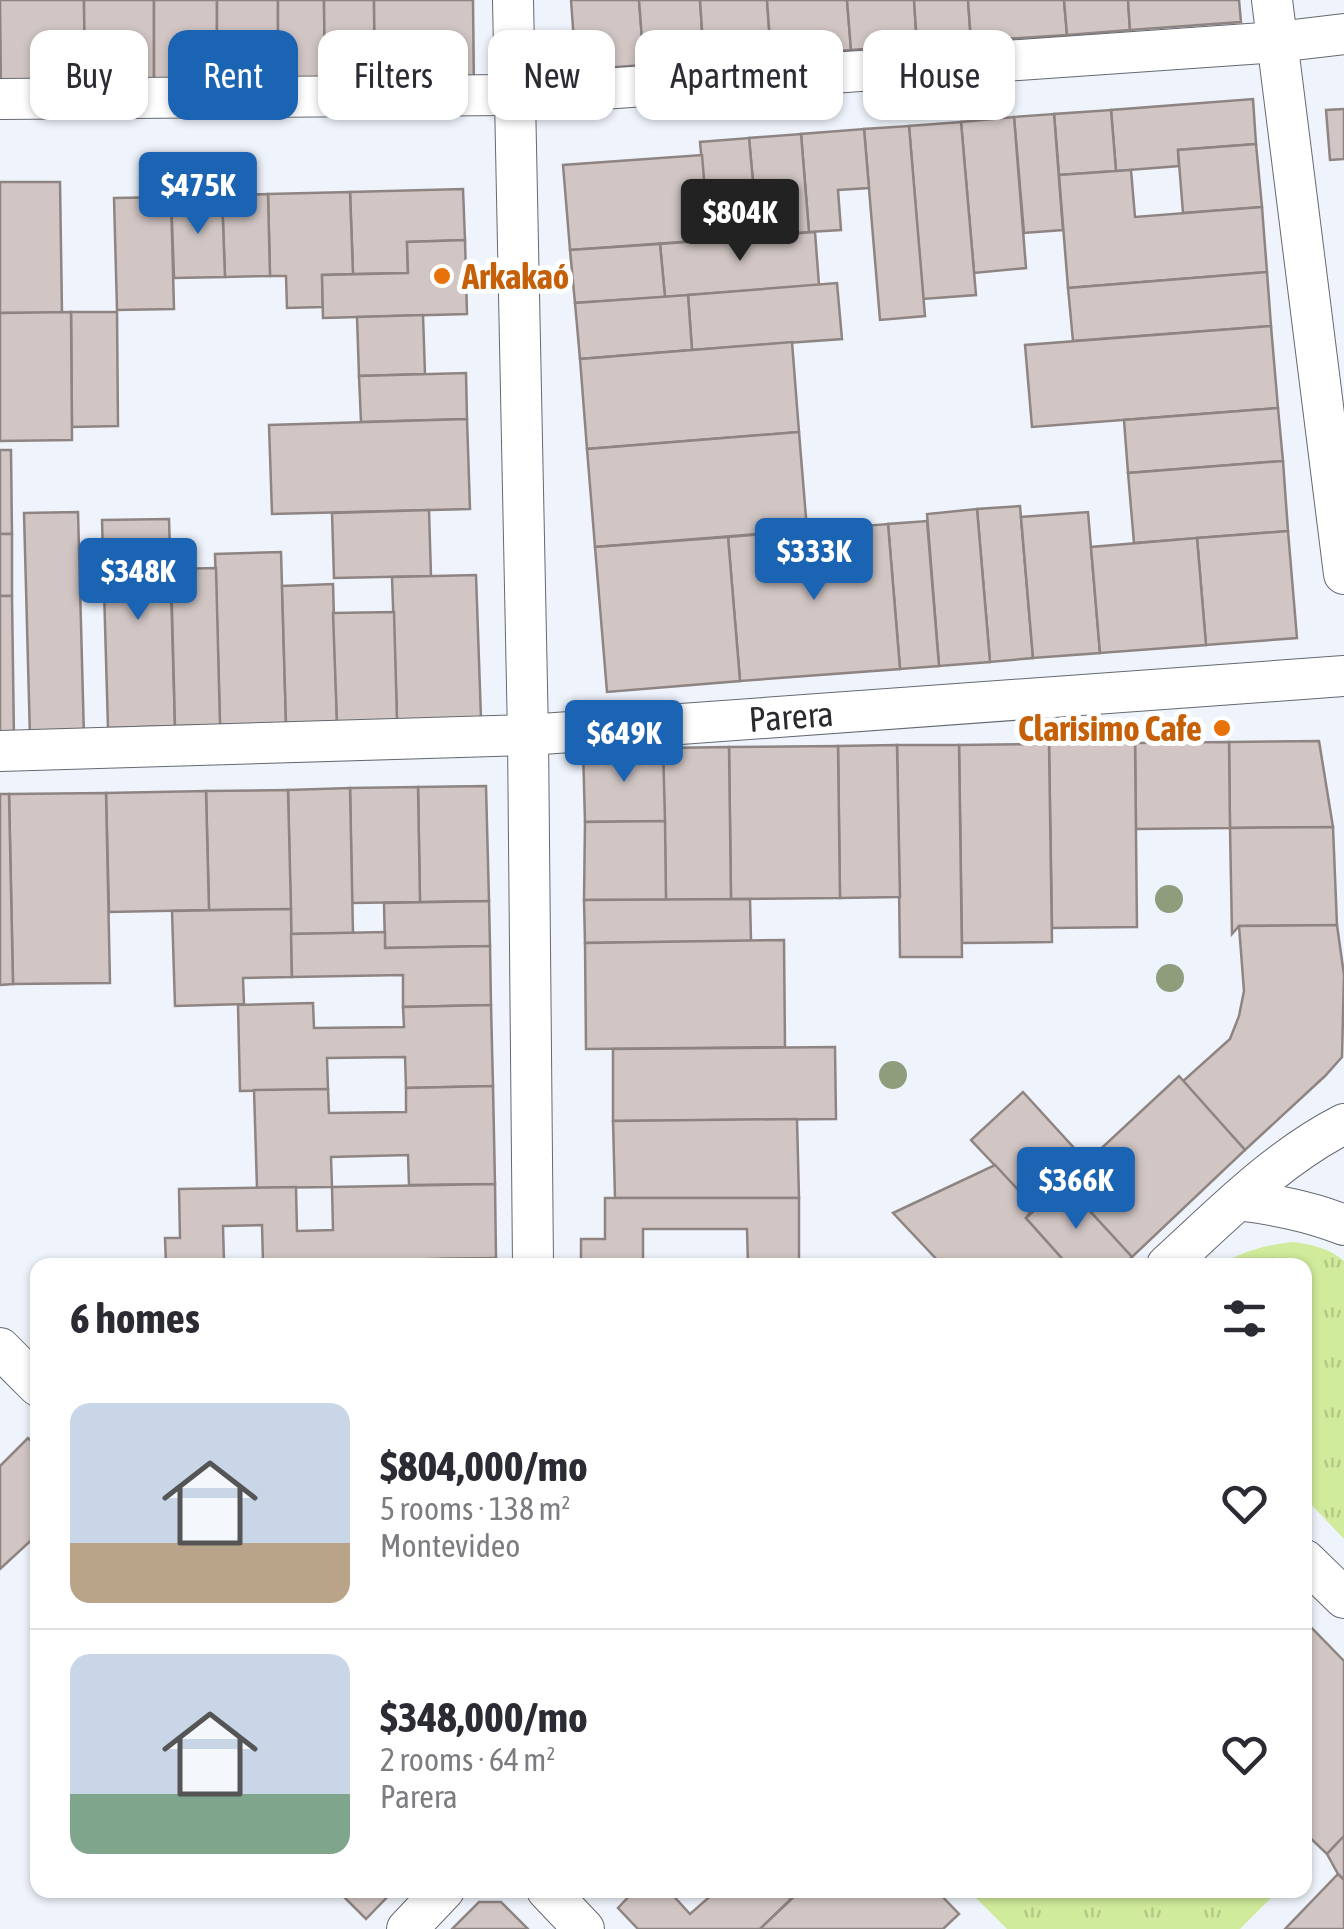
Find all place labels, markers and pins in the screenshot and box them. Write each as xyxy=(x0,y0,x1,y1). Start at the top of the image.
pin: $475K xyxy=(128,152,268,237)
pin: $804K xyxy=(670,179,810,264)
place label: Arkakaó xyxy=(461,256,569,296)
marker: Arkakaó xyxy=(431,265,453,287)
pin: $333K xyxy=(744,518,884,603)
pin: $348K xyxy=(68,538,208,623)
pin: $649K xyxy=(554,700,694,785)
place label: Clarisimo Cafe xyxy=(1018,708,1202,748)
marker: Clarisimo Cafe xyxy=(1211,717,1233,739)
pin: $366K xyxy=(1006,1147,1146,1232)

